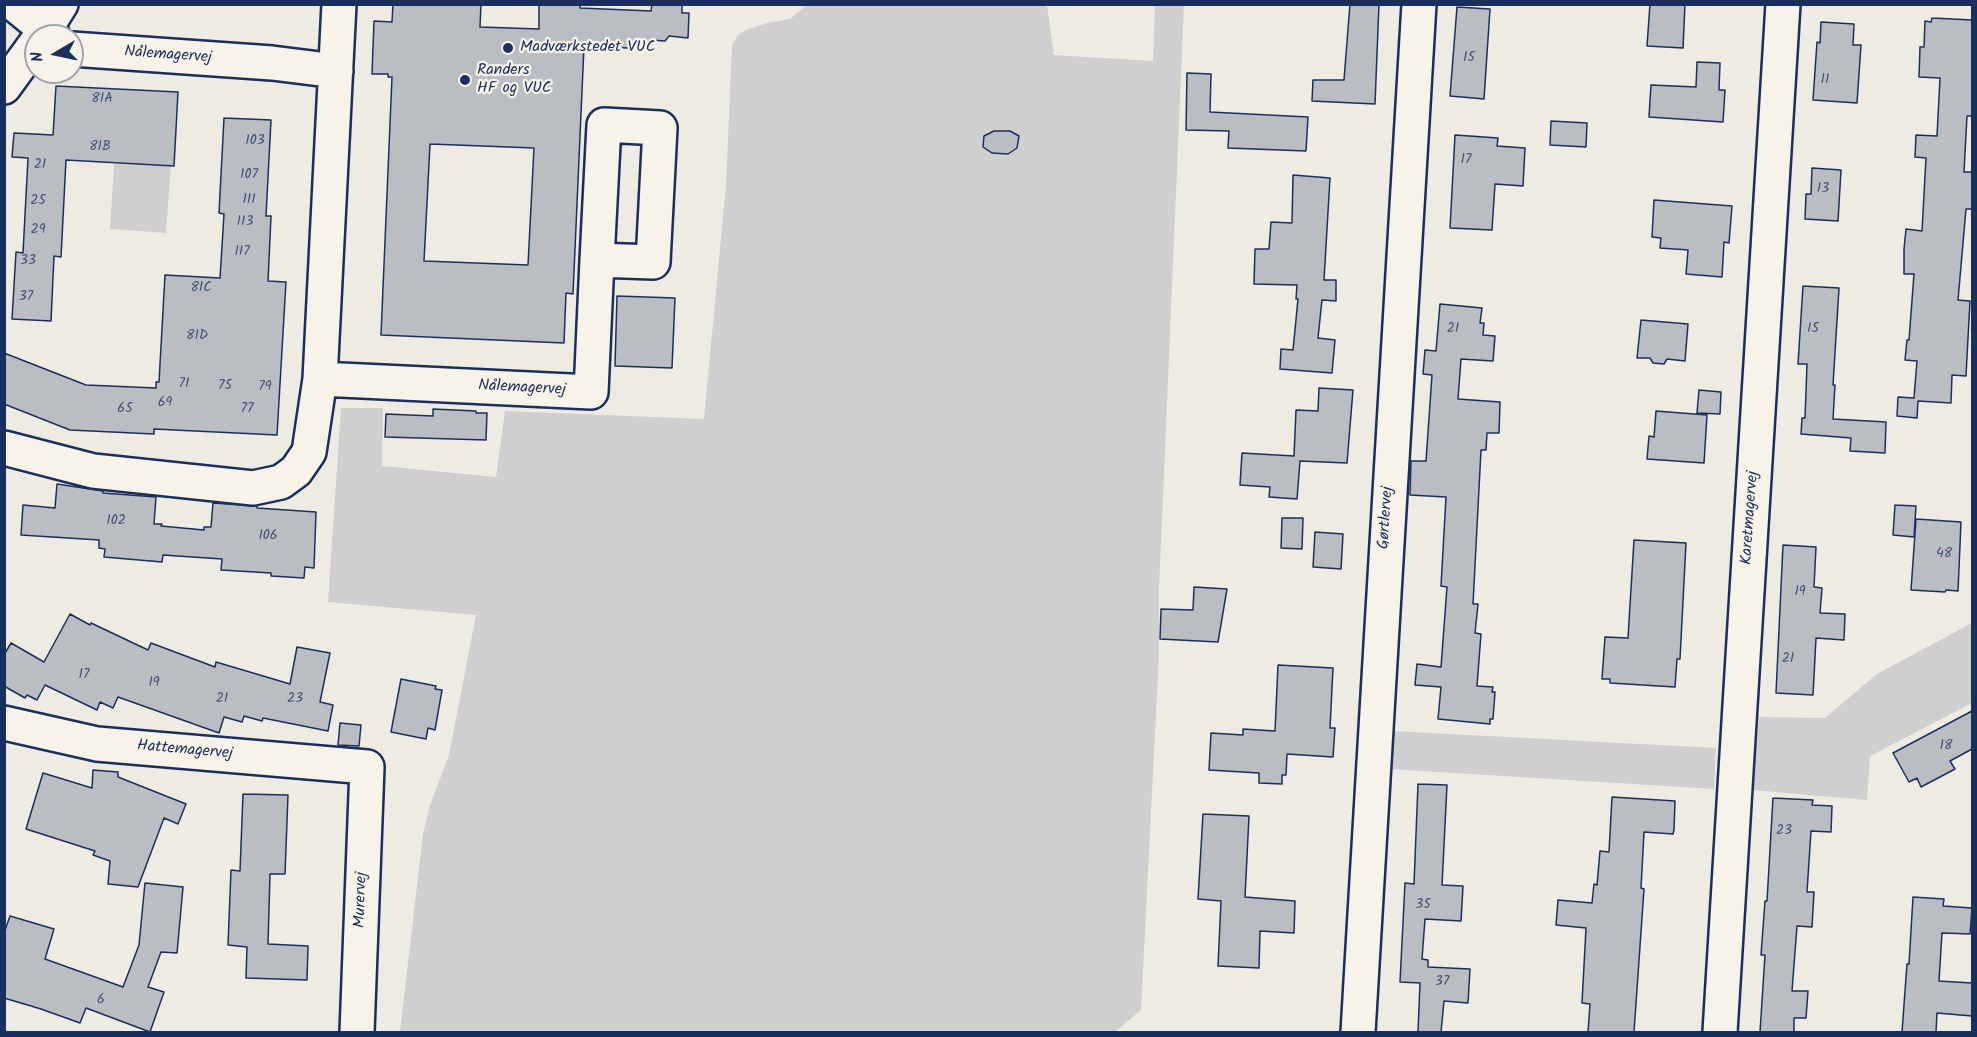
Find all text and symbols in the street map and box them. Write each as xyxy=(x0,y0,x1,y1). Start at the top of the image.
north arrow xyxy=(24,24,84,84)
place label: Madværkstedet VUC xyxy=(520,38,655,58)
marker: Madværkstedet VUC xyxy=(501,41,515,55)
street label: Nålemagervej xyxy=(124,43,212,69)
text: N xyxy=(25,50,51,64)
house number: 15 xyxy=(1463,51,1475,67)
place label: Randers HF og VUC xyxy=(477,61,551,99)
marker: Randers HF og VUC xyxy=(458,73,472,87)
house number: 11 xyxy=(1821,73,1829,89)
house number: 81A xyxy=(91,92,113,108)
house number: 103 xyxy=(245,134,265,150)
house number: 81B xyxy=(89,140,111,156)
house number: 17 xyxy=(1461,153,1471,169)
house number: 21 xyxy=(34,158,46,174)
house number: 107 xyxy=(240,168,258,184)
house number: 13 xyxy=(1817,182,1829,198)
house number: 111 xyxy=(242,193,256,209)
house number: 25 xyxy=(30,194,46,210)
house number: 113 xyxy=(237,215,253,231)
house number: 29 xyxy=(31,223,45,239)
house number: 117 xyxy=(234,245,250,261)
house number: 33 xyxy=(20,254,36,270)
house number: 81C xyxy=(190,281,212,297)
house number: 37 xyxy=(19,290,33,306)
house number: 21 xyxy=(1447,322,1459,338)
house number: 15 xyxy=(1807,322,1819,338)
house number: 81D xyxy=(186,329,208,345)
house number: 71 xyxy=(179,377,189,393)
street label: Nålemagervej xyxy=(478,377,566,401)
house number: 75 xyxy=(218,379,232,395)
house number: 79 xyxy=(258,380,272,396)
house number: 69 xyxy=(158,396,172,412)
house number: 65 xyxy=(117,402,133,418)
house number: 77 xyxy=(241,402,253,418)
street label: Karetmagervej xyxy=(1738,470,1764,566)
street label: Gørtlervej xyxy=(1375,486,1399,550)
house number: 102 xyxy=(106,514,126,530)
house number: 106 xyxy=(258,529,278,545)
house number: 48 xyxy=(1936,547,1952,563)
house number: 19 xyxy=(1794,585,1806,601)
house number: 21 xyxy=(1782,652,1794,668)
house number: 17 xyxy=(79,668,89,684)
house number: 19 xyxy=(148,676,160,692)
house number: 21 xyxy=(216,692,228,708)
house number: 23 xyxy=(287,692,303,708)
street label: Hattemagervej xyxy=(136,737,234,765)
house number: 18 xyxy=(1940,739,1952,755)
house number: 23 xyxy=(1776,824,1792,840)
street label: Murervej xyxy=(351,872,373,928)
house number: 35 xyxy=(1415,898,1431,914)
house number: 37 xyxy=(1435,975,1449,991)
house number: 6 xyxy=(97,993,105,1009)

